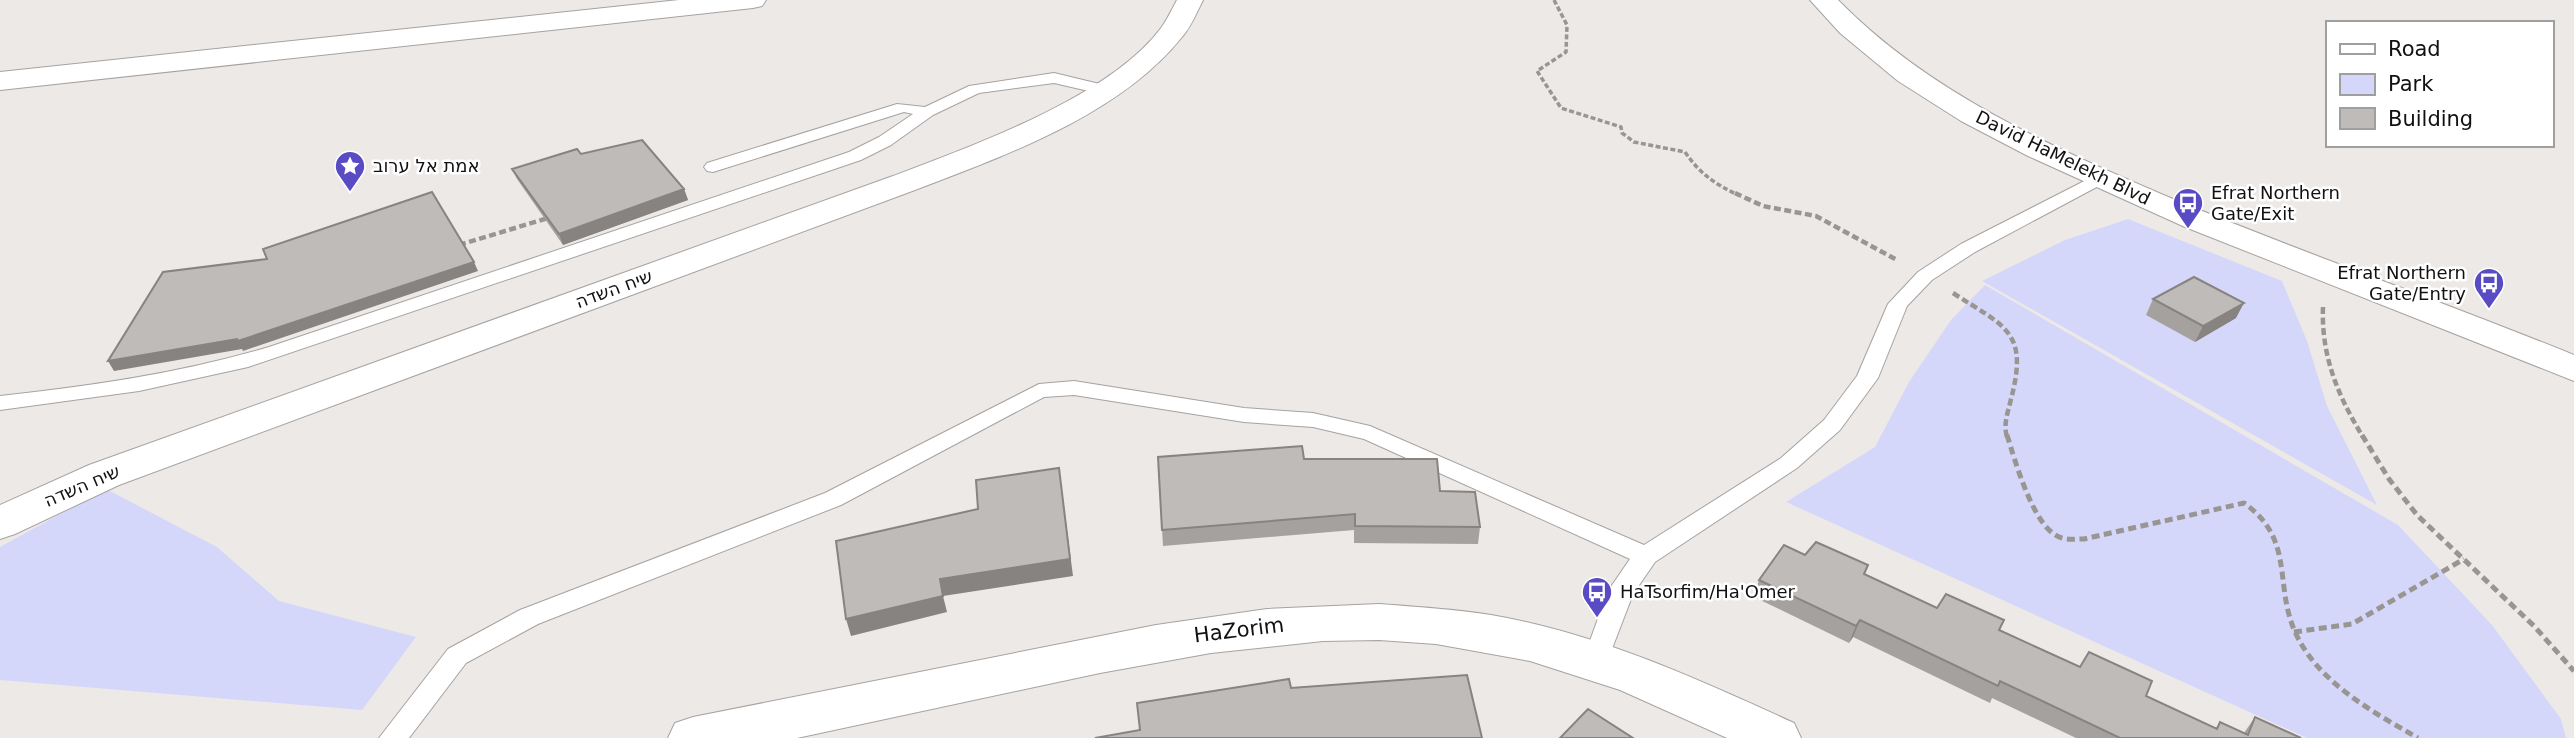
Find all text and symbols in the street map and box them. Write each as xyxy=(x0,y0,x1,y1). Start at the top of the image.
legend xyxy=(2326,21,2553,147)
text: Road xyxy=(2388,37,2441,61)
text: Park xyxy=(2388,72,2434,96)
street label: David HaMelekh Blvd xyxy=(1972,106,2154,209)
text: Building xyxy=(2388,107,2473,131)
place icon: אמת אל ערוב xyxy=(333,149,367,193)
place label: אמת אל ערוב xyxy=(373,155,480,176)
place label: Efrat Northern Gate/Exit xyxy=(2211,182,2340,224)
bus stop icon: Efrat Northern Gate/Exit xyxy=(2171,186,2205,230)
place label: Efrat Northern Gate/Entry xyxy=(2337,262,2466,304)
street label: שיח השדה xyxy=(572,265,655,312)
bus stop icon: Efrat Northern Gate/Entry xyxy=(2472,266,2506,310)
street label: שיח השדה xyxy=(41,460,123,511)
bus stop icon: HaTsorfim/Ha'Omer xyxy=(1580,575,1614,619)
place label: HaTsorfim/Ha'Omer xyxy=(1620,581,1796,602)
street label: HaZorim xyxy=(1192,613,1286,647)

